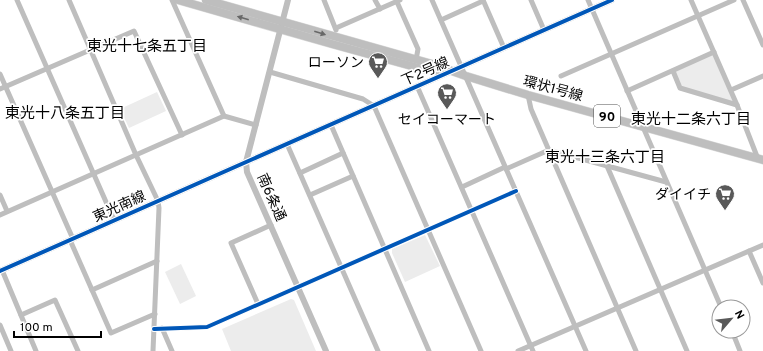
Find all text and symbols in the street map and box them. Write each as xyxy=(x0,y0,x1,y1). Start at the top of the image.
one-way arrow xyxy=(237,15,249,21)
one-way arrow xyxy=(314,30,326,36)
district label: 東光十七条五丁目 xyxy=(87,38,207,57)
supermarket icon: ローソン xyxy=(367,51,389,79)
street label: 下2号線 xyxy=(399,54,452,90)
place label: ローソン xyxy=(308,55,364,72)
street label: 環状1号線 xyxy=(521,72,585,106)
supermarket icon: セイコーマート xyxy=(436,82,458,110)
district label: 東光十八条五丁目 xyxy=(5,105,125,124)
road number: 90 xyxy=(594,105,620,127)
district label: 東光十二条六丁目 xyxy=(631,111,751,130)
place label: セイコーマート xyxy=(398,112,496,129)
district label: 東光十三条六丁目 xyxy=(545,149,665,168)
street label: 南6条通 xyxy=(253,171,289,224)
supermarket icon: ダイイチ xyxy=(714,183,736,211)
place label: ダイイチ xyxy=(655,187,711,204)
street label: 東光南線 xyxy=(91,188,149,227)
north arrow xyxy=(711,299,751,339)
text: N xyxy=(731,308,747,322)
scale bar xyxy=(14,313,101,339)
text: 100 m xyxy=(20,320,53,336)

